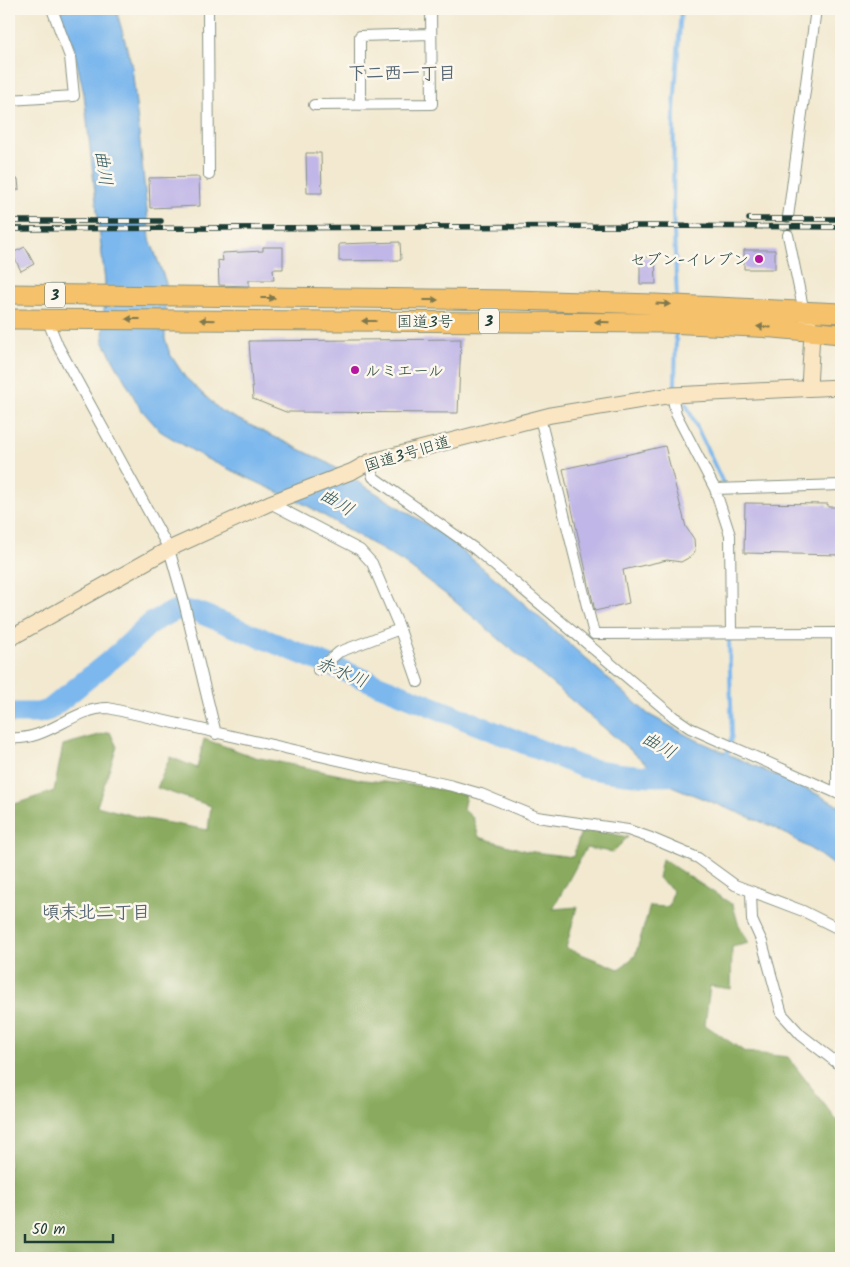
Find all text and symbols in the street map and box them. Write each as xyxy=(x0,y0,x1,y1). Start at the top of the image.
district label: 下二西一丁目 xyxy=(348,60,456,89)
water label: 曲川 xyxy=(86,148,119,188)
place label: セブン-イレブン xyxy=(630,248,749,273)
marker: セブン-イレブン xyxy=(753,253,765,265)
road number: 3 xyxy=(45,282,65,308)
one-way arrow xyxy=(260,295,276,303)
one-way arrow xyxy=(423,296,439,304)
one-way arrow xyxy=(655,300,671,308)
road number: 3 xyxy=(479,308,499,334)
street label: 国道3号 xyxy=(396,310,454,335)
one-way arrow xyxy=(125,315,141,323)
one-way arrow xyxy=(198,316,214,324)
one-way arrow xyxy=(361,317,377,325)
one-way arrow xyxy=(593,318,609,326)
one-way arrow xyxy=(756,323,772,331)
place label: ルミエール xyxy=(365,359,444,384)
marker: ルミエール xyxy=(349,364,361,376)
street label: 国道3号旧道 xyxy=(361,429,454,479)
water label: 曲川 xyxy=(313,482,359,525)
water label: 赤水川 xyxy=(311,650,372,697)
water label: 曲川 xyxy=(635,725,681,768)
district label: 頃末北二丁目 xyxy=(42,899,150,928)
scale bar xyxy=(25,1212,112,1244)
text: 50 m xyxy=(32,1218,66,1242)

